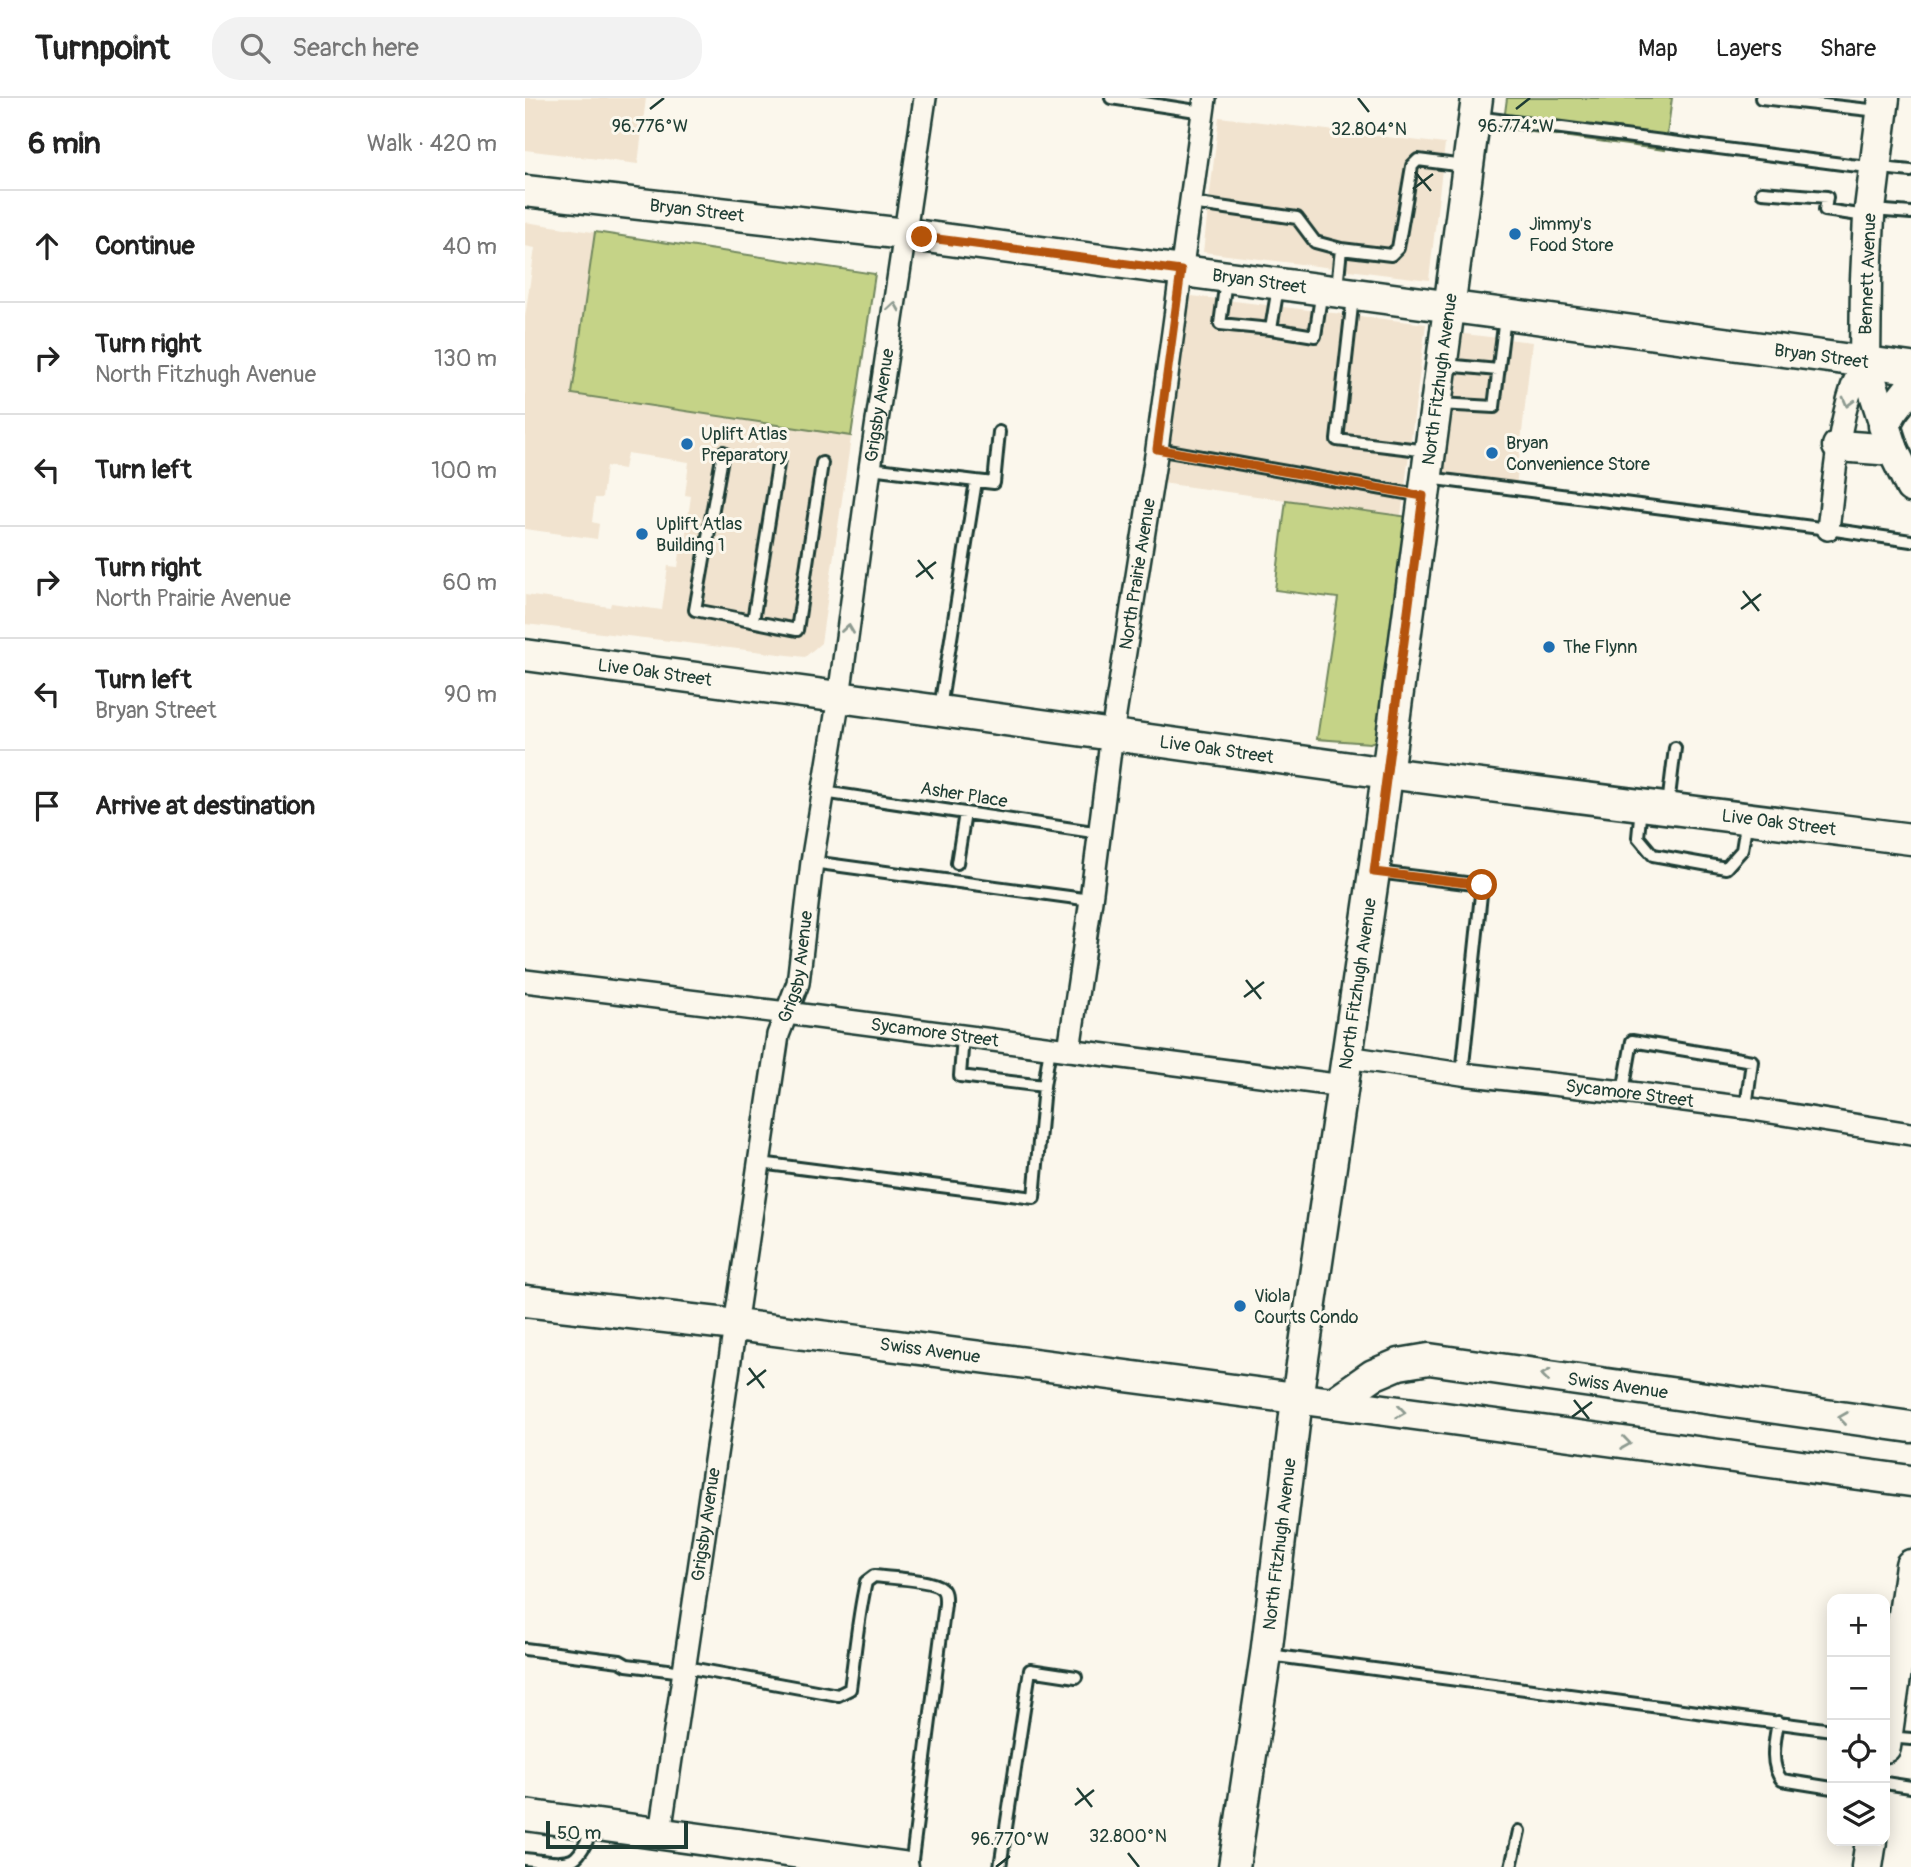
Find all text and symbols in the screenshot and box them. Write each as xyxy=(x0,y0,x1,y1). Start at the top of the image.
search box xyxy=(212,17,702,80)
text: Turnpoint xyxy=(35,28,170,69)
icon: search xyxy=(236,29,274,67)
text: Search here xyxy=(292,32,419,64)
text: Map xyxy=(1638,34,1678,63)
text: Layers xyxy=(1716,34,1782,63)
text: Share xyxy=(1820,34,1876,63)
text: 96.776°W xyxy=(612,115,688,138)
text: 96.774°W xyxy=(1478,115,1554,138)
text: 32.804°N xyxy=(1331,118,1407,141)
text: 6 min xyxy=(28,125,101,162)
text: Walk · 420 m xyxy=(367,129,497,158)
street label: Bryan Street xyxy=(648,194,746,227)
place label: Jimmy's Food Store xyxy=(1529,213,1613,257)
street label: Bennett Avenue xyxy=(1854,213,1882,335)
route end xyxy=(906,221,937,252)
marker: Jimmy's Food Store xyxy=(1507,226,1523,242)
icon: ahead xyxy=(28,227,66,265)
text: Continue xyxy=(95,230,195,262)
text: 40 m xyxy=(443,232,497,261)
street label: Bryan Street xyxy=(1211,264,1309,299)
street label: North Fitzhugh Avenue xyxy=(1417,292,1462,467)
one-way arrow xyxy=(886,301,901,313)
text: Turn right xyxy=(95,328,201,360)
street label: Bryan Street xyxy=(1773,338,1871,374)
icon: right xyxy=(28,339,66,377)
text: 130 m xyxy=(434,344,497,373)
street label: Grigsby Avenue xyxy=(860,347,899,463)
text: North Fitzhugh Avenue xyxy=(95,360,316,389)
one-way arrow xyxy=(1842,396,1856,408)
place label: Uplift Atlas Preparatory xyxy=(701,423,788,467)
place label: Bryan Convenience Store xyxy=(1506,432,1650,476)
marker: Uplift Atlas Preparatory xyxy=(679,436,695,452)
marker: Bryan Convenience Store xyxy=(1484,445,1500,461)
icon: left xyxy=(28,451,66,489)
text: Turn left xyxy=(95,454,191,486)
text: 100 m xyxy=(431,456,497,485)
street label: North Prairie Avenue xyxy=(1114,496,1161,651)
place label: Uplift Atlas Building 1 xyxy=(656,513,742,557)
marker: Uplift Atlas Building 1 xyxy=(634,526,650,542)
text: Turn right xyxy=(95,552,201,584)
icon: right xyxy=(28,563,66,601)
text: 60 m xyxy=(442,568,497,597)
text: North Prairie Avenue xyxy=(95,584,291,613)
one-way arrow xyxy=(840,623,855,635)
place label: The Flynn xyxy=(1563,636,1637,659)
marker: The Flynn xyxy=(1541,639,1557,655)
street label: Live Oak Street xyxy=(596,653,714,691)
text: Turn left xyxy=(95,664,191,696)
icon: left xyxy=(28,675,66,713)
text: 90 m xyxy=(444,680,497,709)
text: Bryan Street xyxy=(95,696,216,725)
street label: Live Oak Street xyxy=(1158,730,1276,769)
street label: Asher Place xyxy=(919,777,1009,813)
icon: arrive xyxy=(28,787,66,825)
text: Arrive at destination xyxy=(95,790,315,822)
street label: Live Oak Street xyxy=(1720,804,1838,841)
route start xyxy=(1466,869,1497,900)
street label: North Fitzhugh Avenue xyxy=(1334,896,1382,1071)
street label: Grigsby Avenue xyxy=(772,909,818,1026)
street label: Sycamore Street xyxy=(869,1013,1001,1052)
street label: Sycamore Street xyxy=(1564,1074,1696,1113)
place label: Viola Courts Condo xyxy=(1254,1285,1359,1329)
marker: Viola Courts Condo xyxy=(1232,1298,1248,1314)
street label: Swiss Avenue xyxy=(878,1332,982,1368)
one-way arrow xyxy=(1540,1367,1551,1382)
street label: Swiss Avenue xyxy=(1566,1367,1670,1404)
one-way arrow xyxy=(1395,1404,1407,1419)
one-way arrow xyxy=(1838,1410,1849,1425)
one-way arrow xyxy=(1621,1435,1632,1450)
street label: North Fitzhugh Avenue xyxy=(1258,1457,1301,1632)
street label: Grigsby Avenue xyxy=(686,1466,725,1583)
map controls xyxy=(1827,1594,1890,1846)
button: + xyxy=(1827,1594,1890,1657)
button: − xyxy=(1827,1657,1890,1720)
button: locate xyxy=(1827,1720,1890,1783)
button: layers xyxy=(1827,1783,1890,1846)
scale bar xyxy=(546,1818,688,1850)
text: 50 m xyxy=(557,1821,601,1845)
text: 32.800°N xyxy=(1089,1825,1167,1848)
text: 96.770°W xyxy=(971,1828,1049,1851)

